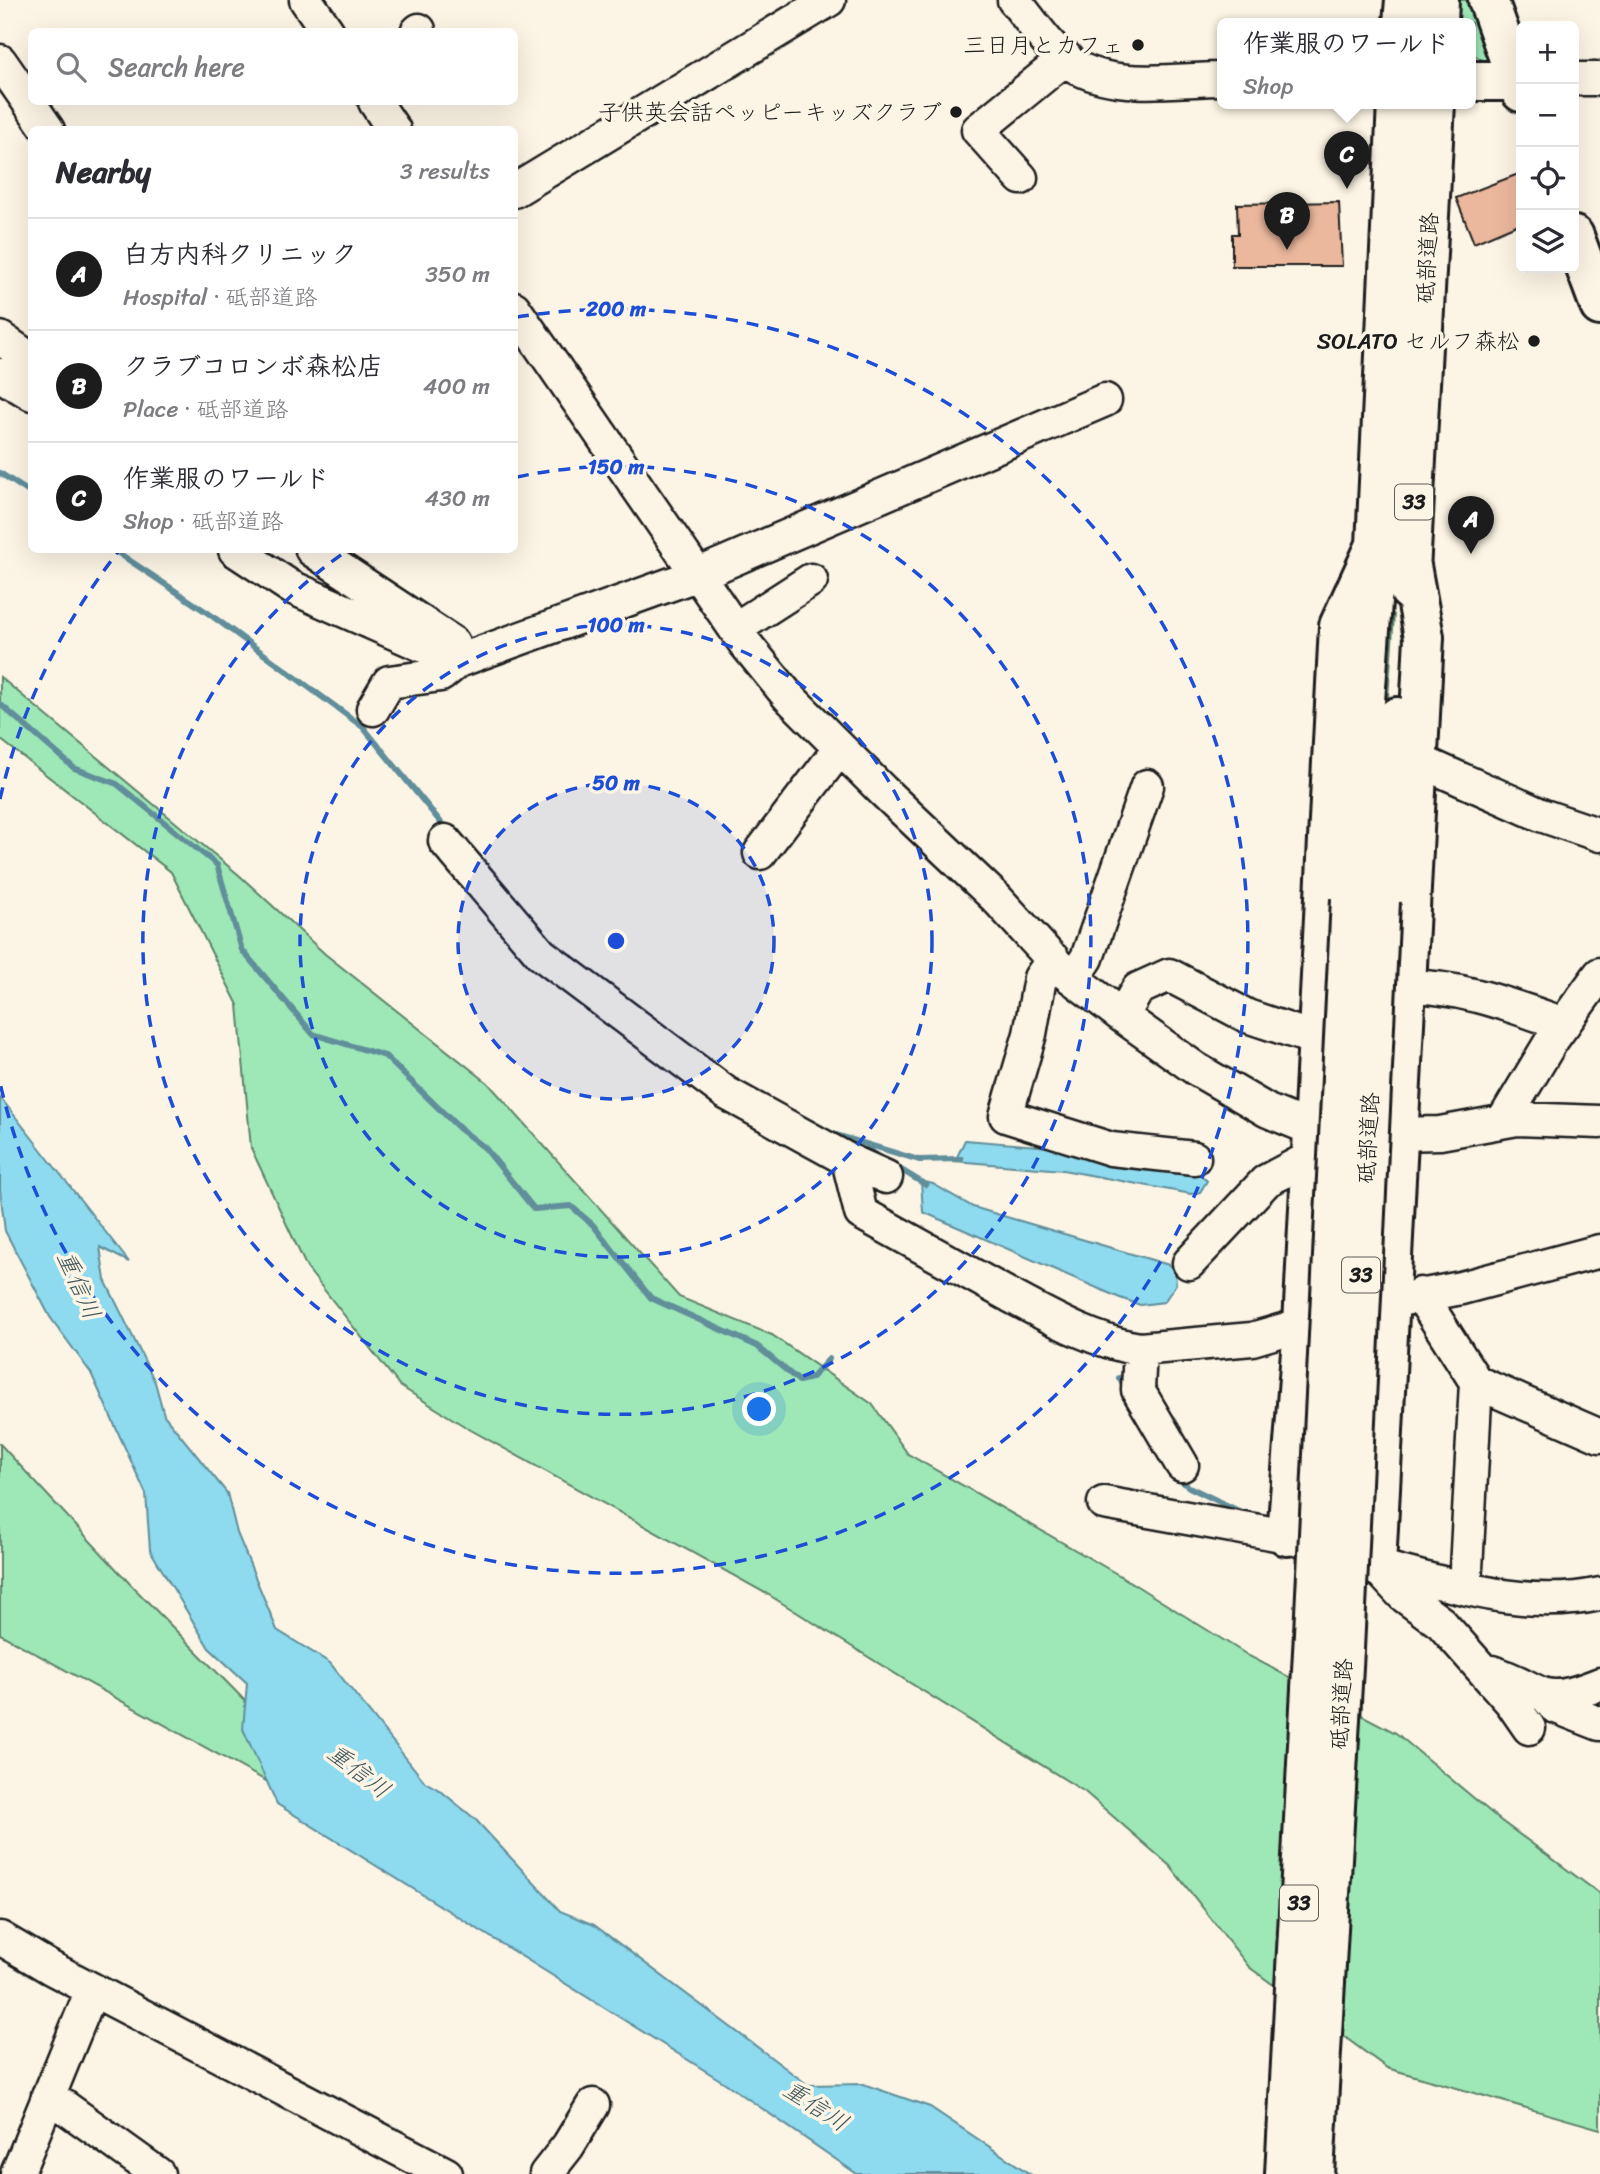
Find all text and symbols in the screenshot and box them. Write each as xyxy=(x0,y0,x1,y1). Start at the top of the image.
popup xyxy=(1217,18,1476,109)
text: 作業服のワールド xyxy=(1243,20,1450,66)
map controls xyxy=(1516,21,1579,273)
button: + xyxy=(1516,21,1579,84)
place label: 三日月とカフェ xyxy=(963,25,1124,66)
search box xyxy=(28,28,518,105)
marker: 三日月とカフェ xyxy=(1130,37,1146,53)
text: Search here xyxy=(108,44,245,90)
icon: search xyxy=(52,48,90,86)
text: Shop xyxy=(1243,66,1293,107)
button: − xyxy=(1516,84,1579,147)
place label: 子供英会話ペッピーキッズクラブ xyxy=(598,92,942,133)
marker: 子供英会話ペッピーキッズクラブ xyxy=(948,104,964,120)
pin: C xyxy=(1324,131,1370,189)
text: Nearby xyxy=(56,145,151,199)
button: locate xyxy=(1516,147,1579,210)
text: 3 results xyxy=(400,151,490,192)
pin: B xyxy=(1264,192,1310,250)
button: layers xyxy=(1516,210,1579,273)
street label: 砥部道路 xyxy=(1405,211,1450,305)
text: 白方内科クリニック xyxy=(123,231,357,277)
text: A xyxy=(71,254,87,295)
text: 350 m xyxy=(425,254,490,295)
text: Hospital · 砥部道路 xyxy=(123,277,318,318)
text: 200 m xyxy=(585,290,647,328)
place label: SOLATO セルフ森松 xyxy=(1317,321,1520,362)
marker: SOLATO セルフ森松 xyxy=(1526,333,1542,349)
text: クラブコロンボ森松店 xyxy=(123,343,383,389)
text: B xyxy=(72,366,86,407)
text: 400 m xyxy=(423,366,490,407)
text: Place · 砥部道路 xyxy=(123,389,289,430)
text: 150 m xyxy=(588,448,645,486)
text: 作業服のワールド xyxy=(123,455,330,501)
text: C xyxy=(72,478,86,519)
text: 430 m xyxy=(425,478,490,519)
road number: 33 xyxy=(1395,484,1433,520)
pin: A xyxy=(1448,496,1494,554)
text: Shop · 砥部道路 xyxy=(123,501,283,542)
text: 100 m xyxy=(587,606,645,644)
text: 50 m xyxy=(592,764,641,802)
centre of rings xyxy=(604,929,628,953)
street label: 砥部道路 xyxy=(1346,1091,1391,1185)
water label: 重信川 xyxy=(45,1244,113,1326)
road number: 33 xyxy=(1342,1258,1380,1292)
your location xyxy=(742,1392,776,1426)
street label: 砥部道路 xyxy=(1319,1657,1364,1751)
water label: 重信川 xyxy=(318,1732,400,1810)
road number: 33 xyxy=(1280,1885,1318,1920)
water label: 重信川 xyxy=(774,2069,858,2143)

